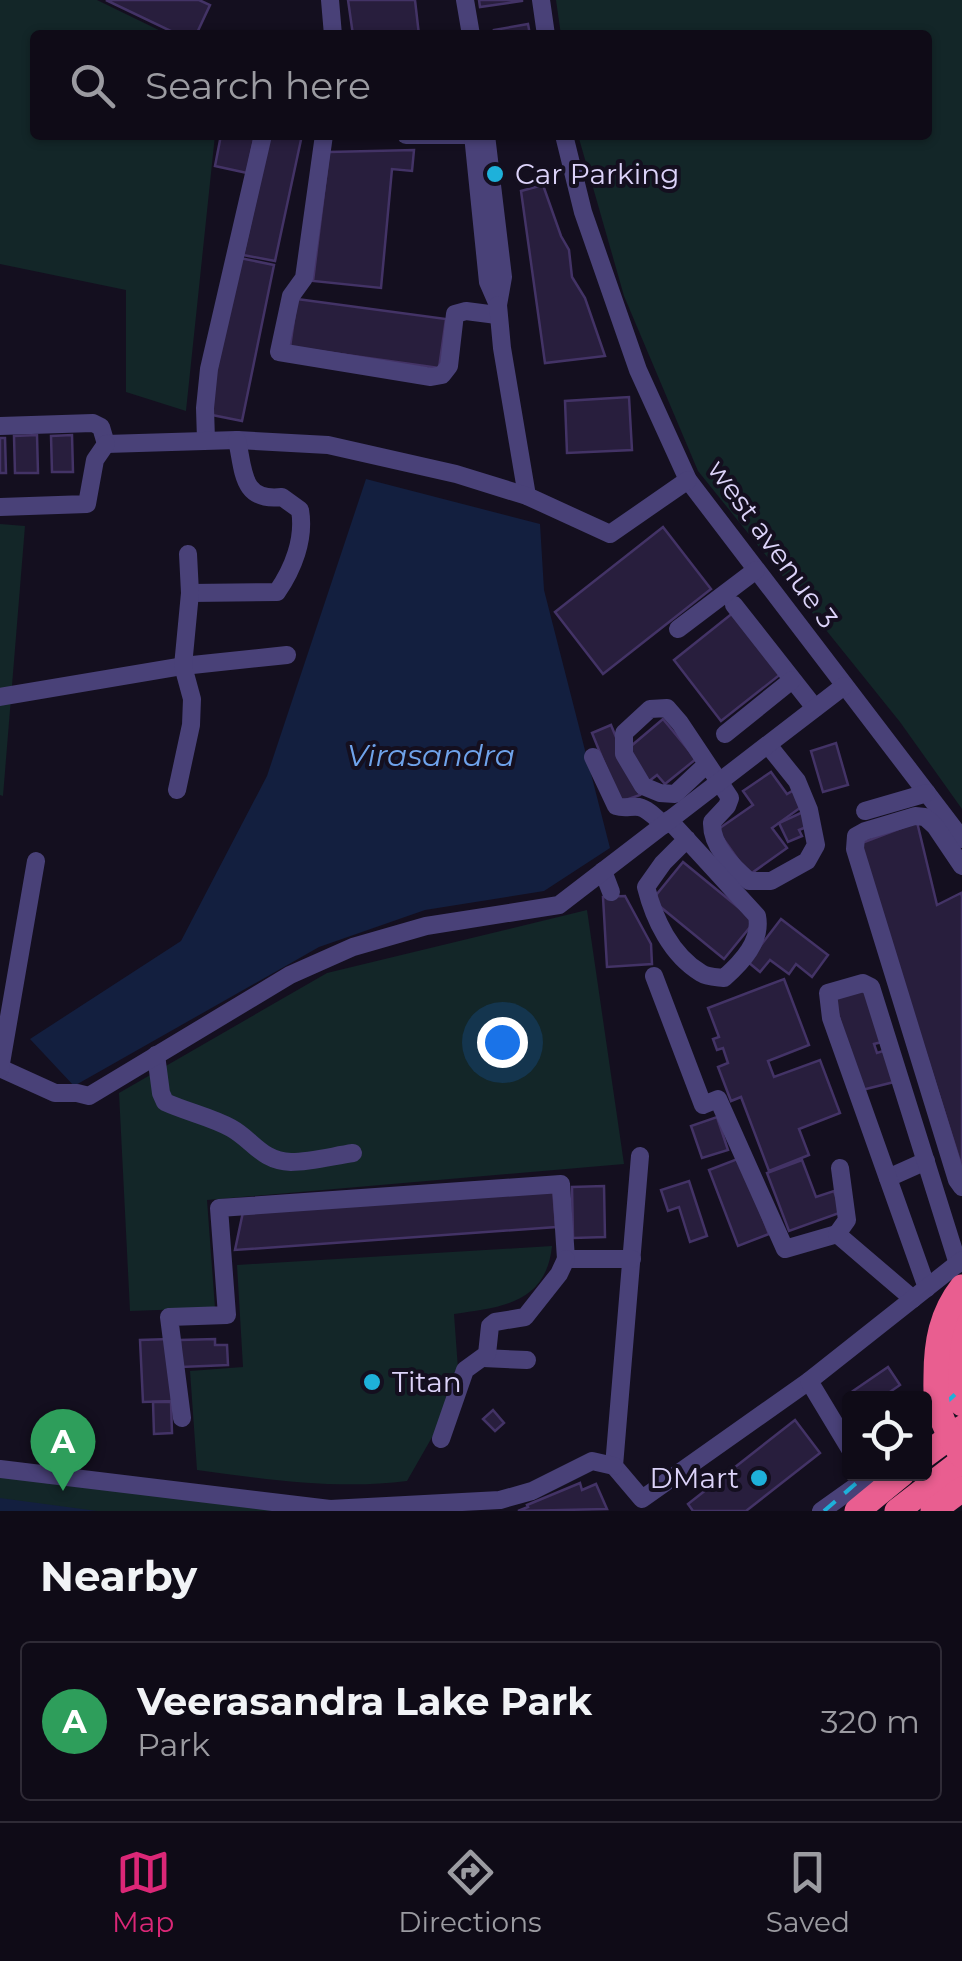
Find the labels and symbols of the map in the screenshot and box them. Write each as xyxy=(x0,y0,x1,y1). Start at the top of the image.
place label: Car Parking xyxy=(515,157,679,191)
marker: Car Parking xyxy=(484,163,506,185)
street label: west avenue 3 xyxy=(701,453,845,635)
water label: Virasandra xyxy=(347,737,515,774)
your location xyxy=(477,1017,528,1068)
place label: Titan xyxy=(392,1365,462,1399)
marker: Titan xyxy=(361,1371,383,1393)
pin: A xyxy=(30,1408,96,1491)
place label: DMart xyxy=(650,1461,739,1495)
marker: DMart xyxy=(748,1467,770,1489)

